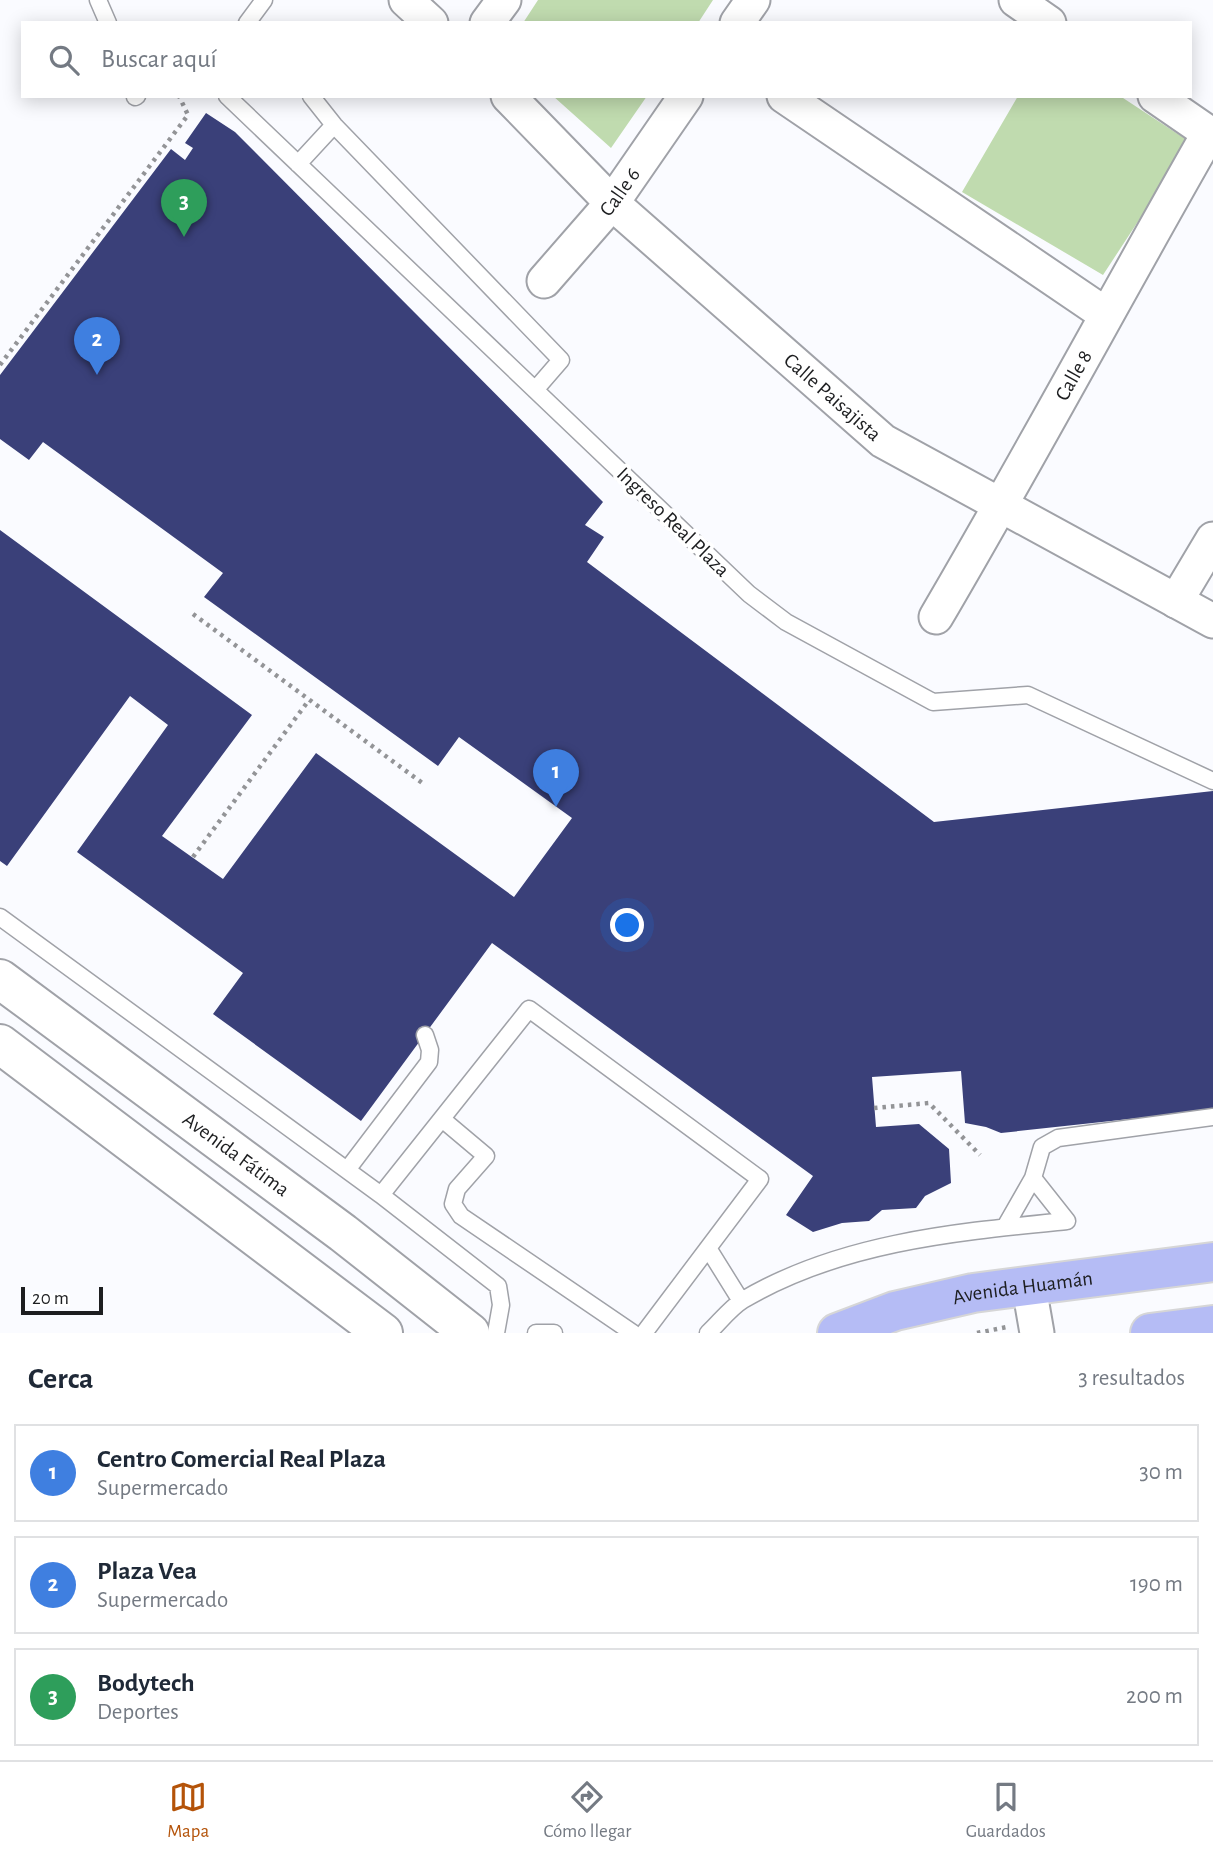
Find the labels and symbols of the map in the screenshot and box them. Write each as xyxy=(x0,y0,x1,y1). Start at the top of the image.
street label: Calle 6 xyxy=(595,164,644,220)
pin: 3 xyxy=(161,179,207,237)
pin: 2 xyxy=(74,317,120,375)
street label: Calle 8 xyxy=(1051,347,1096,404)
street label: Calle Paisajista xyxy=(780,349,886,445)
street label: Ingreso Real Plaza xyxy=(613,463,734,581)
pin: 1 xyxy=(533,749,579,807)
your location xyxy=(610,908,644,942)
street label: Avenida Fátima xyxy=(179,1108,294,1200)
street label: Avenida Huamán xyxy=(950,1267,1094,1308)
scale bar xyxy=(21,1284,103,1316)

